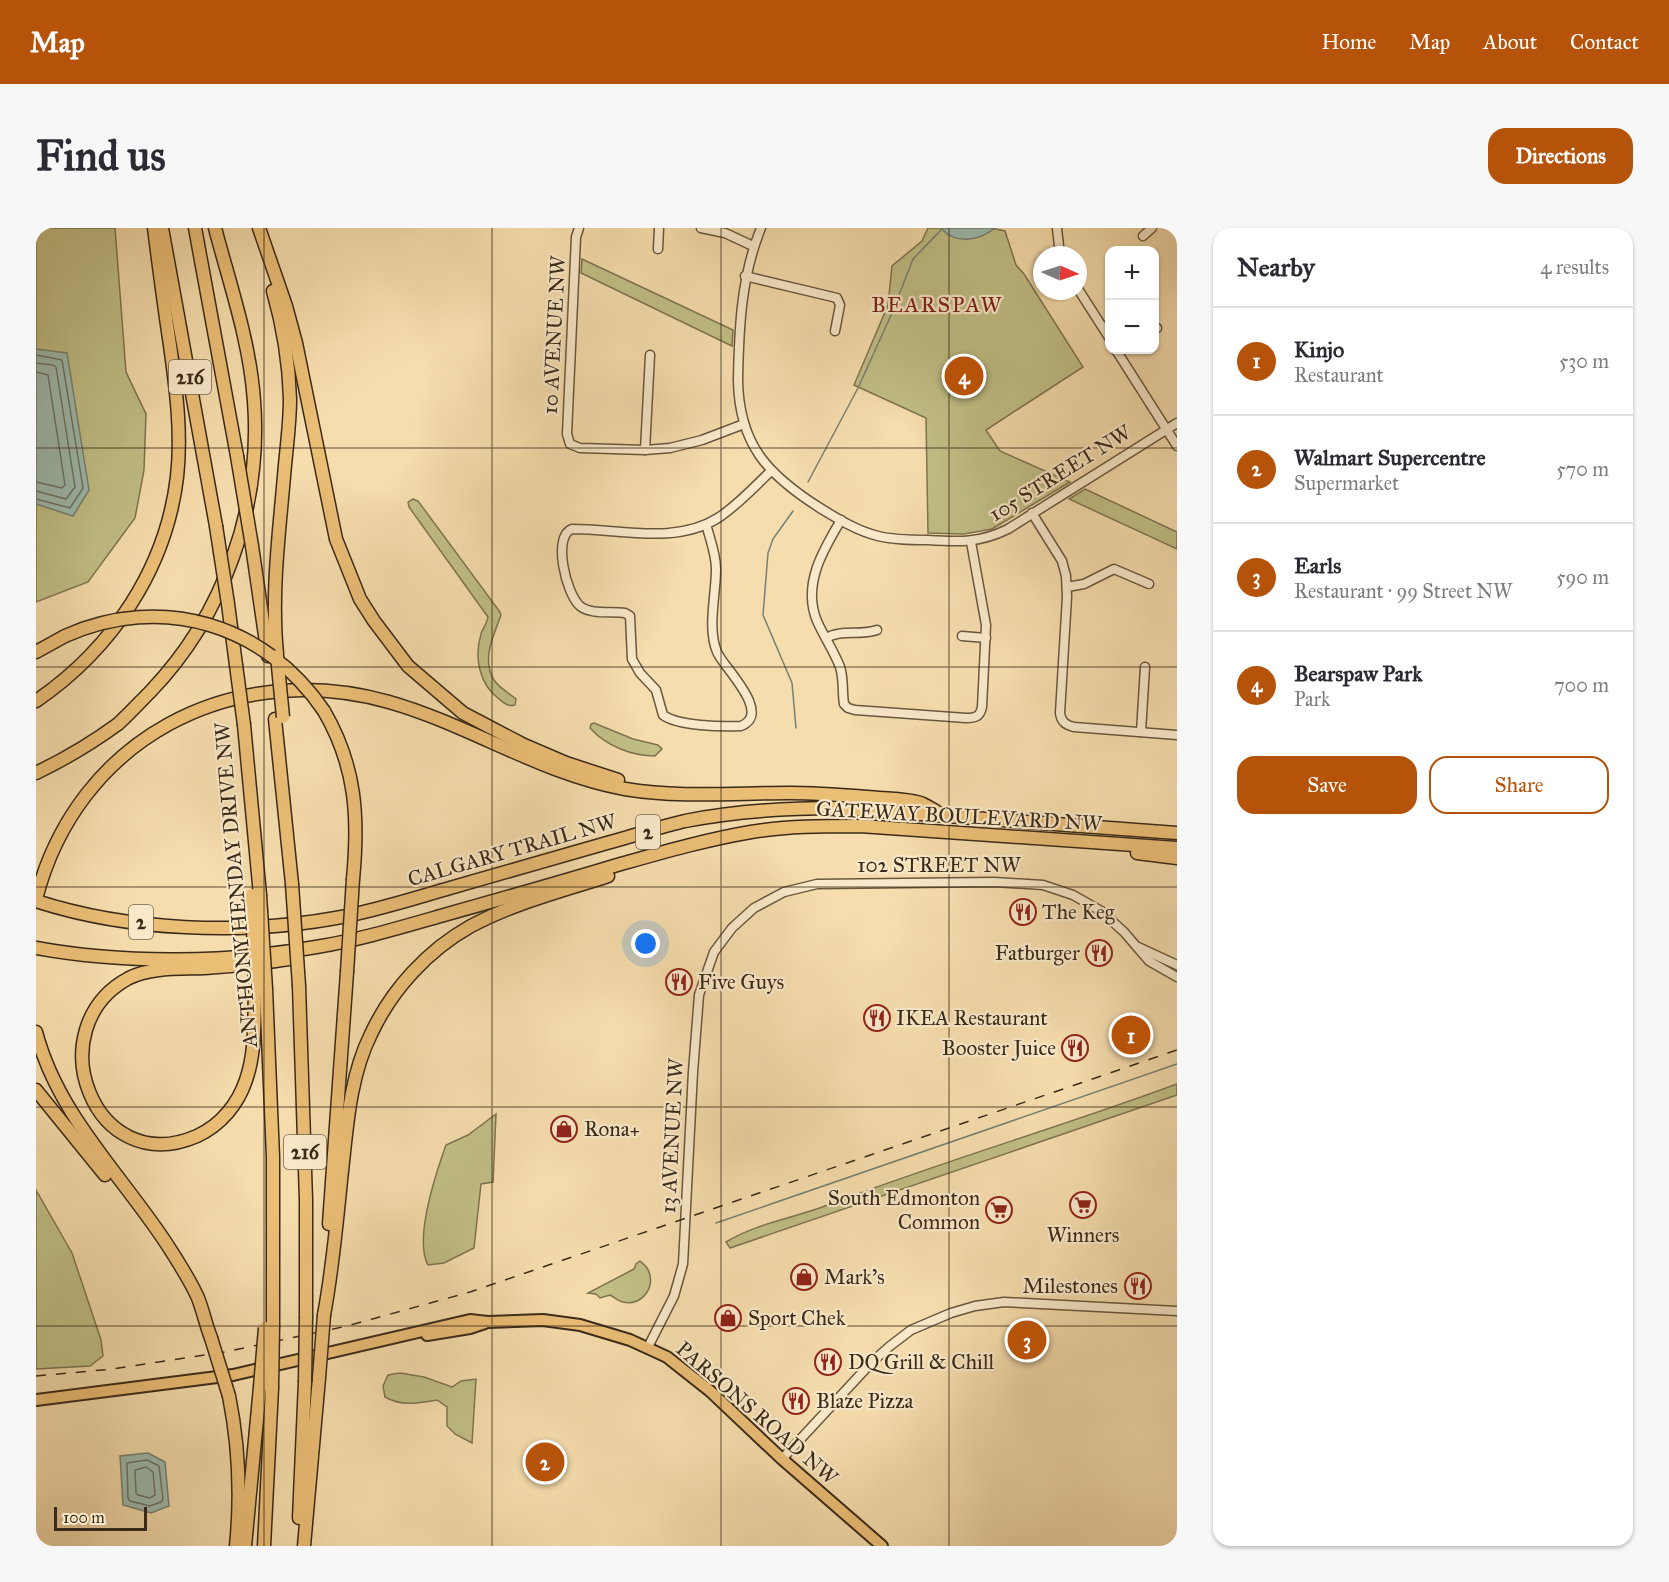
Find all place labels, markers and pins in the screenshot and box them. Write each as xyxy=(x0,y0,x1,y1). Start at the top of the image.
pin: 4 xyxy=(944,354,984,398)
restaurant icon: The Keg xyxy=(1008,897,1038,927)
place label: The Keg xyxy=(1042,899,1115,925)
restaurant icon: Fatburger xyxy=(1084,938,1114,968)
place label: Fatburger xyxy=(995,940,1080,966)
restaurant icon: Five Guys xyxy=(664,967,694,997)
place label: Five Guys xyxy=(698,969,784,995)
restaurant icon: IKEA Restaurant xyxy=(862,1003,892,1033)
place label: IKEA Restaurant xyxy=(896,1005,1048,1031)
pin: 1 xyxy=(1112,1012,1150,1058)
restaurant icon: Booster Juice xyxy=(1060,1033,1090,1063)
place label: Booster Juice xyxy=(942,1035,1056,1061)
shop icon: Rona+ xyxy=(549,1114,579,1144)
place label: Rona+ xyxy=(584,1116,640,1142)
place label: South Edmonton Common xyxy=(828,1185,980,1235)
supermarket icon: Winners xyxy=(1068,1190,1098,1220)
supermarket icon: South Edmonton Common xyxy=(984,1195,1014,1225)
place label: Winners xyxy=(1047,1222,1119,1248)
shop icon: Mark's xyxy=(789,1262,819,1292)
place label: Mark's xyxy=(824,1264,885,1290)
restaurant icon: Milestones xyxy=(1123,1271,1153,1301)
place label: Milestones xyxy=(1023,1273,1118,1299)
shop icon: Sport Chek xyxy=(713,1303,743,1333)
place label: Sport Chek xyxy=(748,1305,846,1331)
pin: 3 xyxy=(1008,1318,1046,1362)
restaurant icon: DQ Grill & Chill xyxy=(813,1347,843,1377)
place label: DQ Grill & Chill xyxy=(848,1349,995,1375)
restaurant icon: Blaze Pizza xyxy=(781,1386,811,1416)
place label: Blaze Pizza xyxy=(816,1388,914,1414)
pin: 2 xyxy=(526,1440,564,1484)

